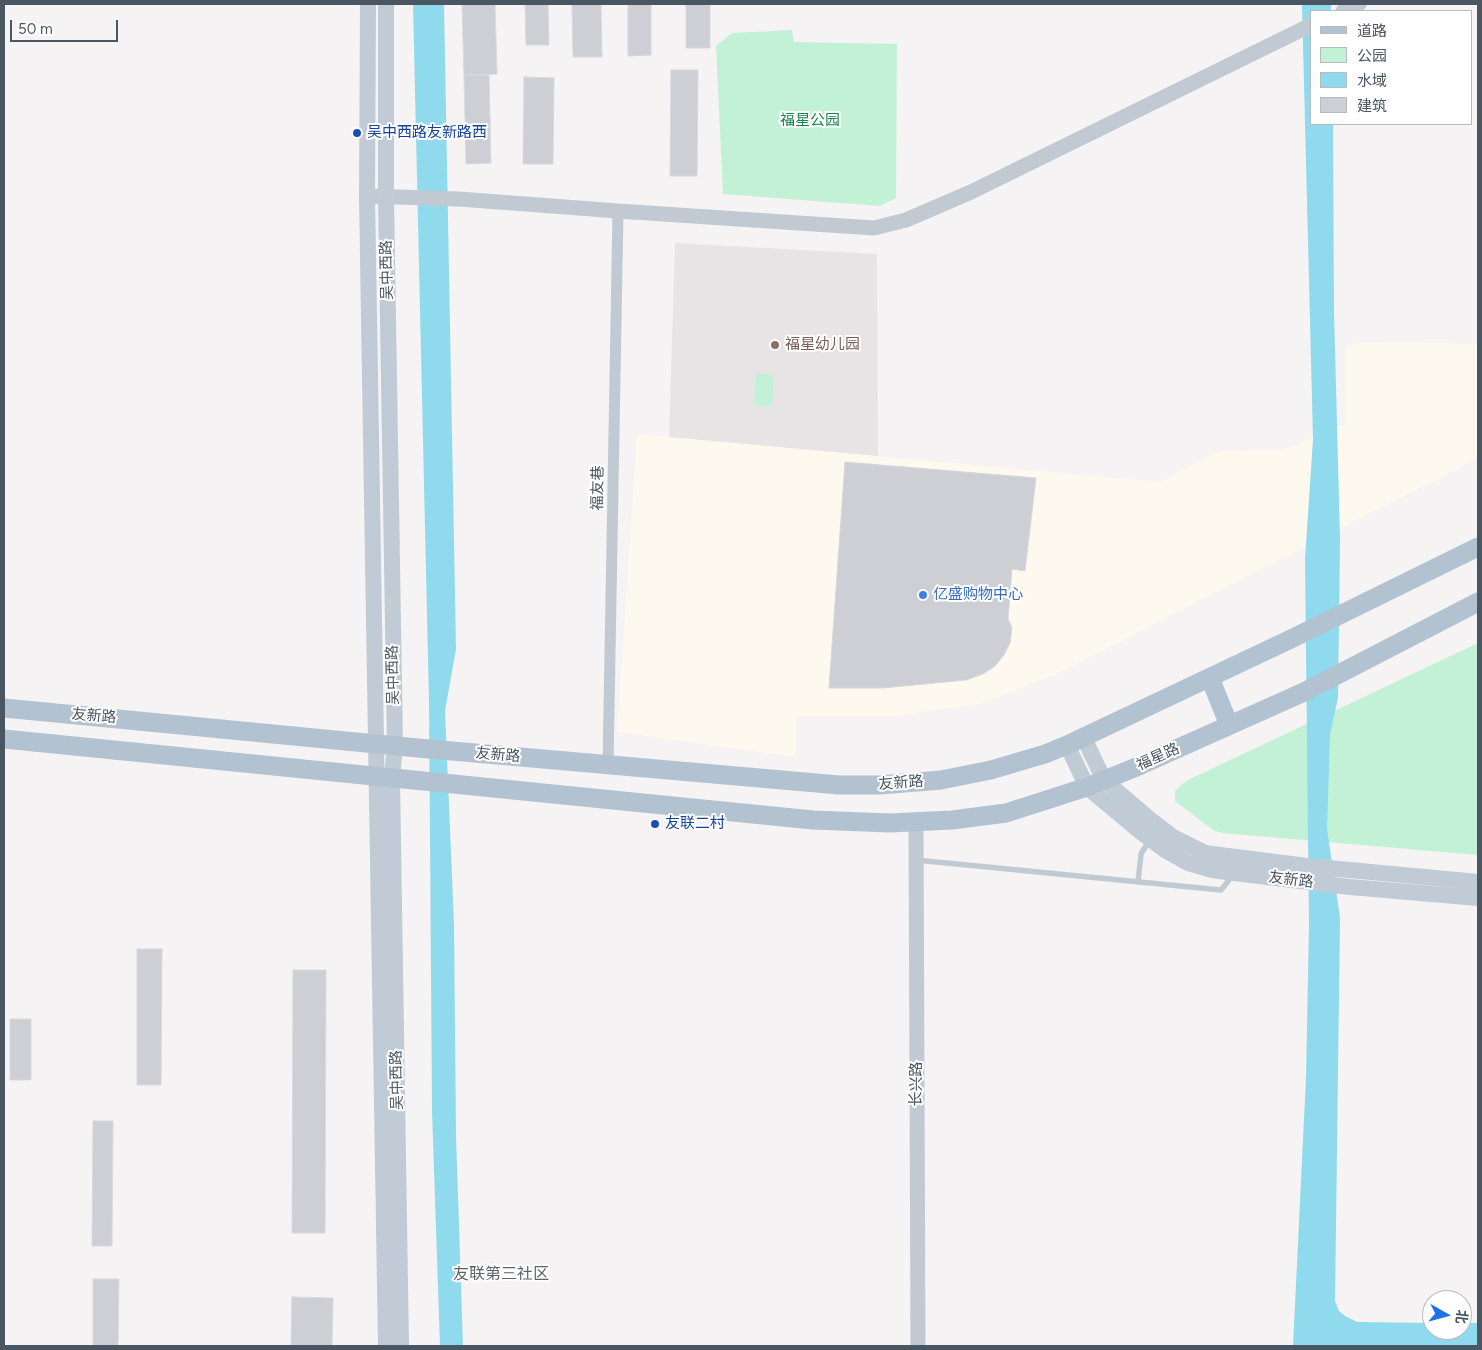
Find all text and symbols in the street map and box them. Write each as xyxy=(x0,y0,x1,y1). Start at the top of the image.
scale bar xyxy=(12,10,120,42)
legend xyxy=(1310,10,1472,125)
text: 50 m xyxy=(18,20,53,38)
text: 道路 xyxy=(1357,22,1387,40)
text: 公园 xyxy=(1357,47,1387,65)
text: 水域 xyxy=(1357,72,1387,90)
text: 建筑 xyxy=(1357,97,1387,115)
park label: 福星公园 xyxy=(780,112,840,130)
place label: 吴中西路友新路西 xyxy=(367,124,487,142)
marker: 吴中西路友新路西 xyxy=(351,127,363,139)
street label: 吴中西路 xyxy=(377,240,397,300)
place label: 福星幼儿园 xyxy=(785,336,860,354)
marker: 福星幼儿园 xyxy=(769,339,781,351)
street label: 福友巷 xyxy=(589,465,607,511)
place label: 亿盛购物中心 xyxy=(933,586,1023,604)
marker: 亿盛购物中心 xyxy=(917,589,929,601)
street label: 吴中西路 xyxy=(383,645,403,705)
street label: 友新路 xyxy=(71,705,117,727)
street label: 福星路 xyxy=(1134,740,1182,774)
street label: 友新路 xyxy=(475,744,521,766)
street label: 友新路 xyxy=(878,772,924,794)
place label: 友联二村 xyxy=(665,815,725,833)
marker: 友联二村 xyxy=(649,818,661,830)
street label: 友新路 xyxy=(1268,868,1314,892)
street label: 吴中西路 xyxy=(387,1050,407,1110)
street label: 长兴路 xyxy=(908,1062,926,1106)
district label: 友联第三社区 xyxy=(453,1264,549,1284)
north arrow xyxy=(1422,1290,1472,1340)
text: 北 xyxy=(1452,1309,1471,1325)

